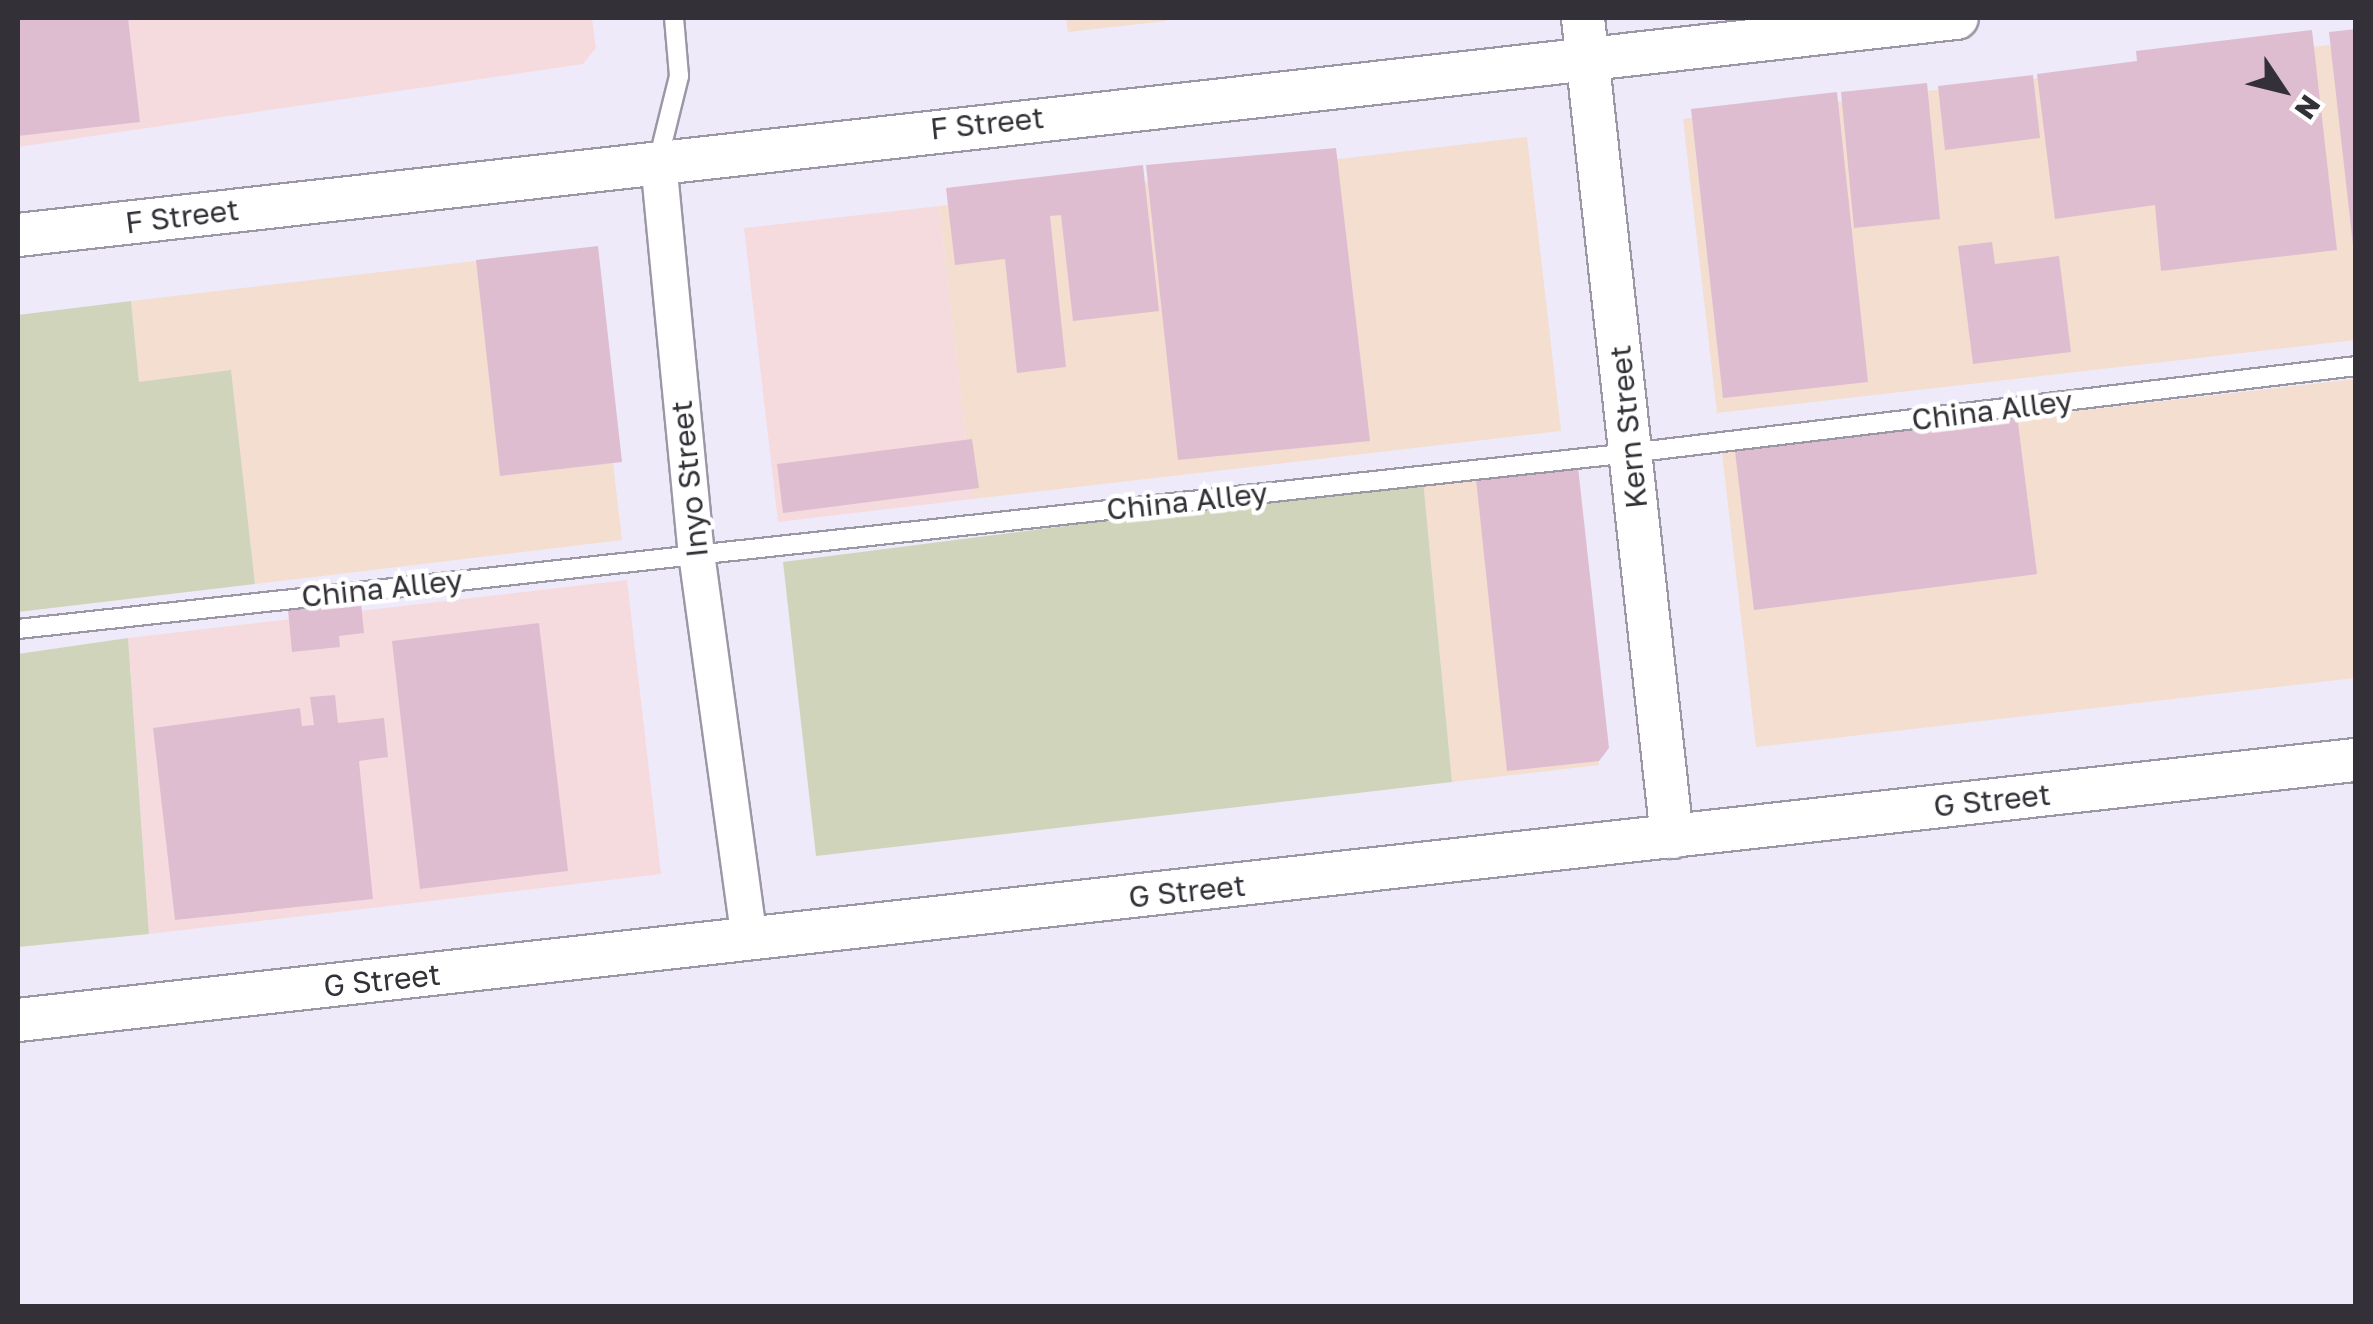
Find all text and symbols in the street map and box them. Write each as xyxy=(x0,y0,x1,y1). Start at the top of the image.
north arrow xyxy=(2233,40,2333,140)
text: N xyxy=(2288,89,2328,126)
street label: F Street xyxy=(928,99,1046,147)
street label: F Street xyxy=(123,191,241,241)
street label: Kern Street xyxy=(1602,344,1654,510)
street label: China Alley xyxy=(1910,382,2074,438)
street label: Inyo Street xyxy=(663,399,715,559)
street label: China Alley xyxy=(1105,475,1269,527)
street label: China Alley xyxy=(300,562,464,614)
street label: G Street xyxy=(1932,776,2052,824)
street label: G Street xyxy=(1127,867,1247,915)
street label: G Street xyxy=(322,956,442,1004)

